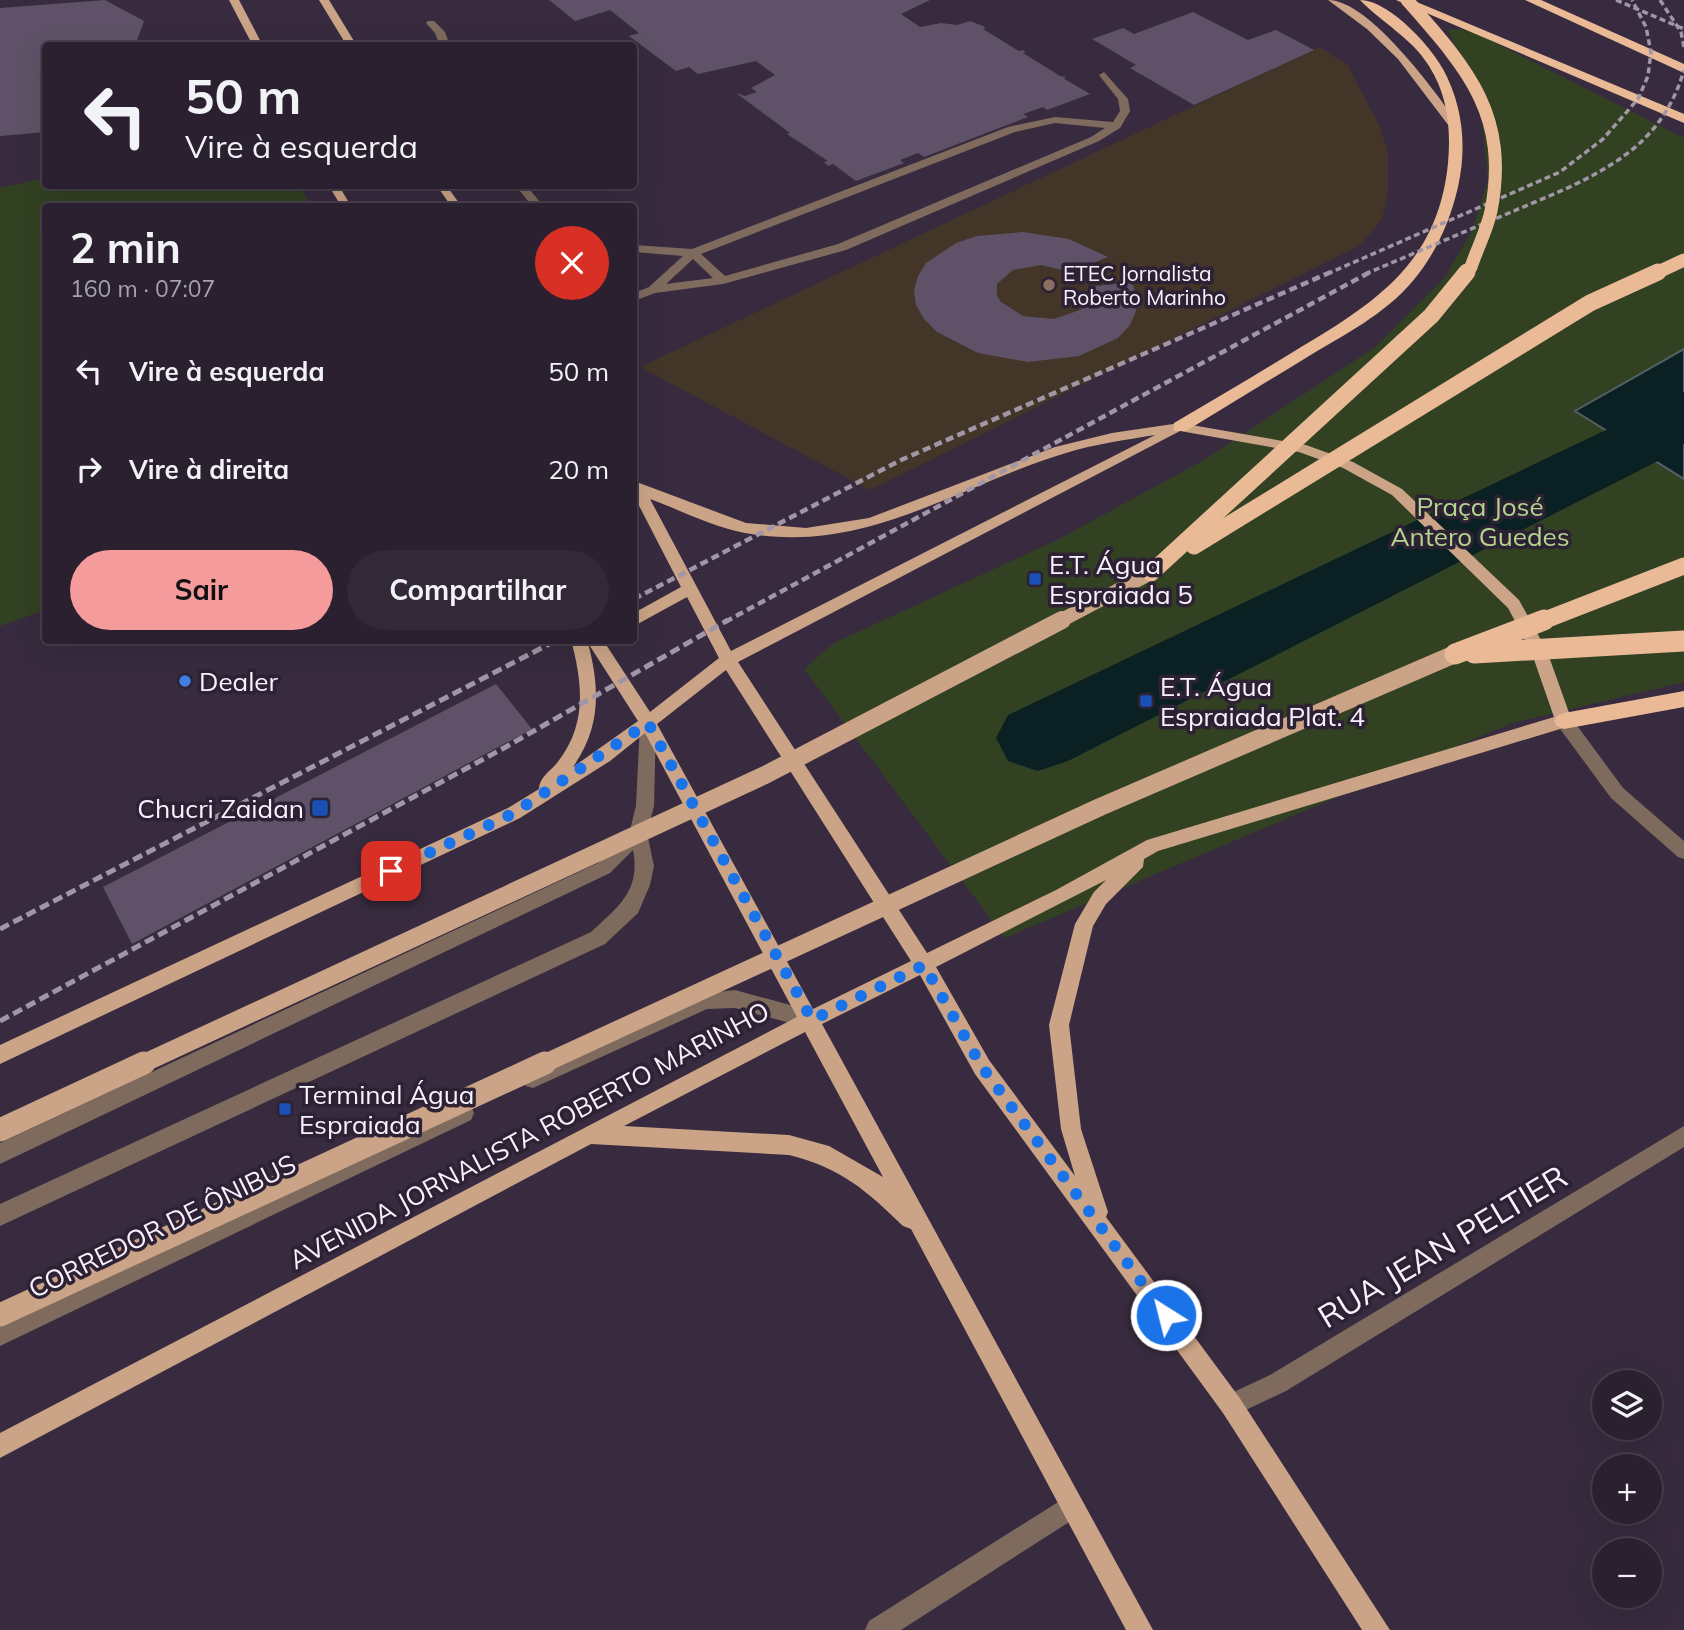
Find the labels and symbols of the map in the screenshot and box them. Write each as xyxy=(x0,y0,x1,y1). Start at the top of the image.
place label: ETEC Jornalista Roberto Marinho xyxy=(1063,260,1226,310)
marker: ETEC Jornalista Roberto Marinho xyxy=(1041,277,1057,293)
park label: Praça José Antero Guedes xyxy=(1390,490,1570,553)
place label: E.T. Água Espraiada 5 xyxy=(1049,548,1193,611)
marker: E.T. Água Espraiada 5 xyxy=(1027,571,1043,587)
place label: Dealer xyxy=(199,665,278,698)
place label: E.T. Água Espraiada Plat. 4 xyxy=(1160,670,1365,733)
marker: Dealer xyxy=(177,673,193,689)
marker: E.T. Água Espraiada Plat. 4 xyxy=(1138,693,1154,709)
place label: Chucri Zaidan xyxy=(137,792,304,825)
marker: Chucri Zaidan xyxy=(310,798,330,818)
pin xyxy=(361,841,421,901)
street label: AVENIDA JORNALISTA ROBERTO MARINHO xyxy=(283,994,775,1276)
place label: Terminal Água Espraiada xyxy=(299,1078,474,1141)
marker: Terminal Água Espraiada xyxy=(277,1101,293,1117)
street label: CORREDOR DE ÔNIBUS xyxy=(23,1147,301,1305)
street label: RUA JEAN PELTIER xyxy=(1310,1156,1574,1336)
position arrow xyxy=(1129,1278,1203,1352)

